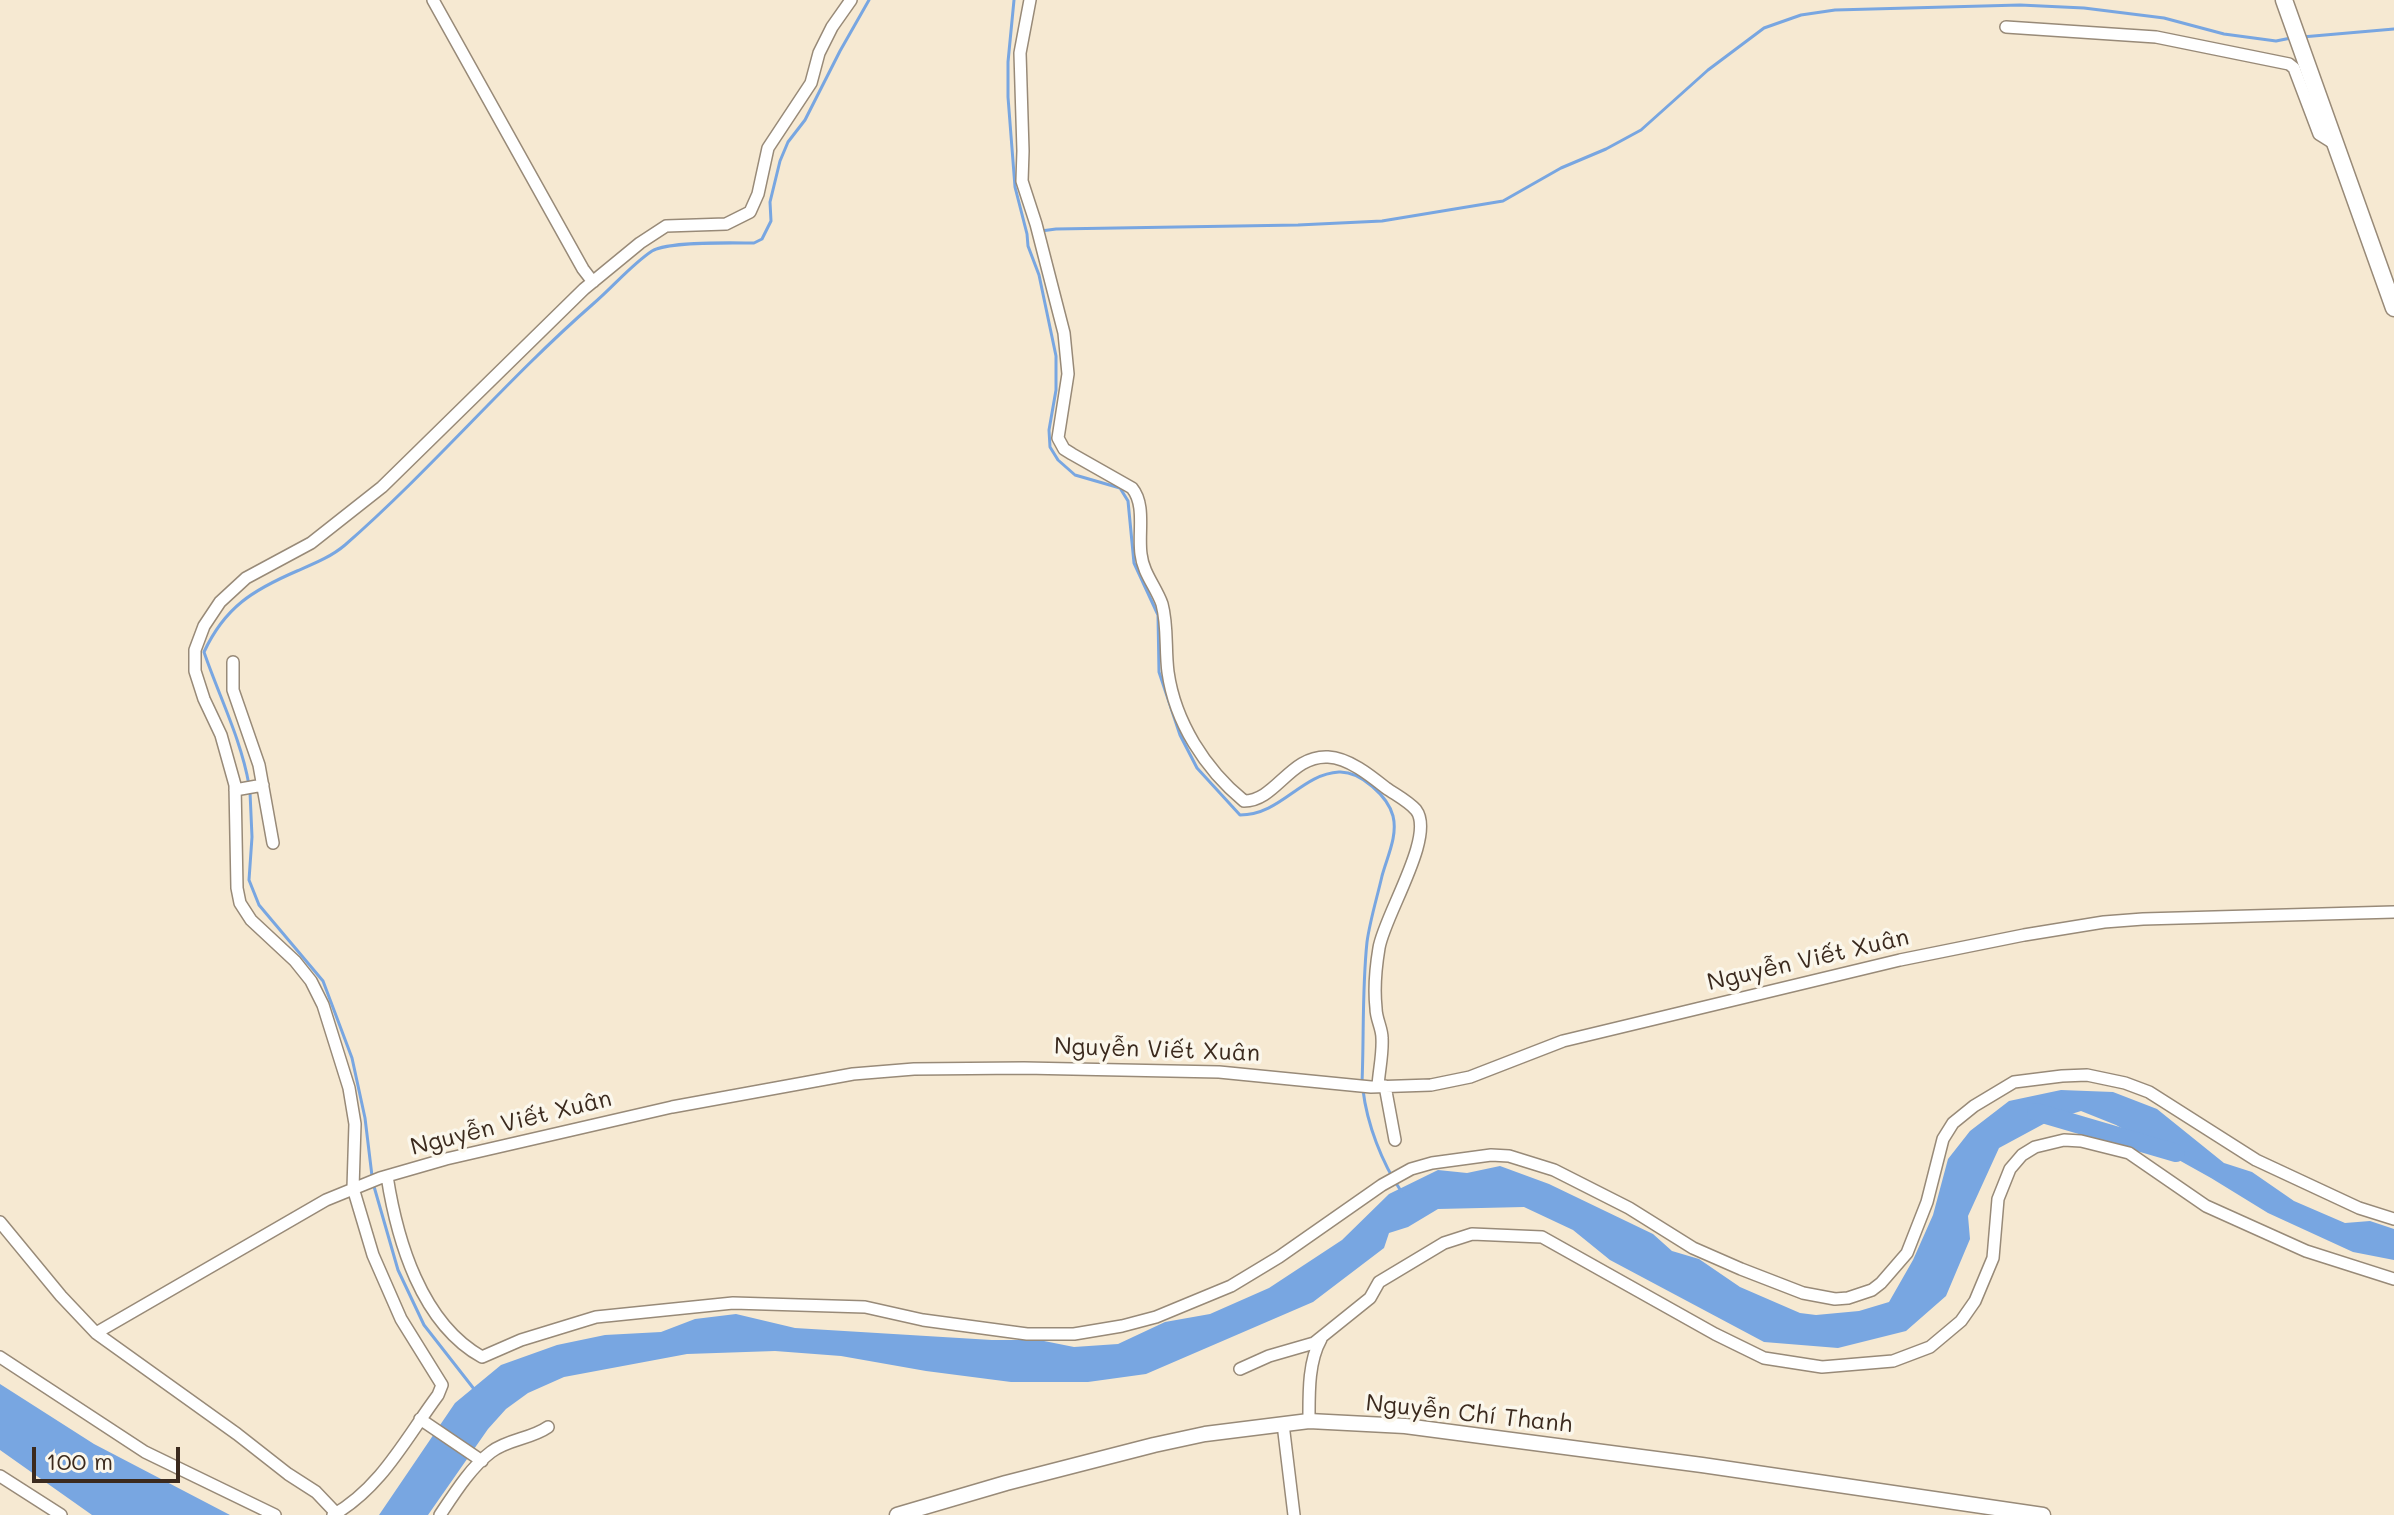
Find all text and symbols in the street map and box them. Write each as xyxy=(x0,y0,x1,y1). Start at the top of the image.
street label: Nguyễn Viết Xuân xyxy=(1704,923,1912,997)
street label: Nguyễn Viết Xuân xyxy=(1053,1032,1261,1068)
street label: Nguyễn Viết Xuân xyxy=(407,1084,615,1162)
street label: Nguyễn Chí Thanh xyxy=(1364,1389,1574,1439)
scale bar xyxy=(36,1431,184,1481)
text: 100 m xyxy=(46,1445,113,1476)

